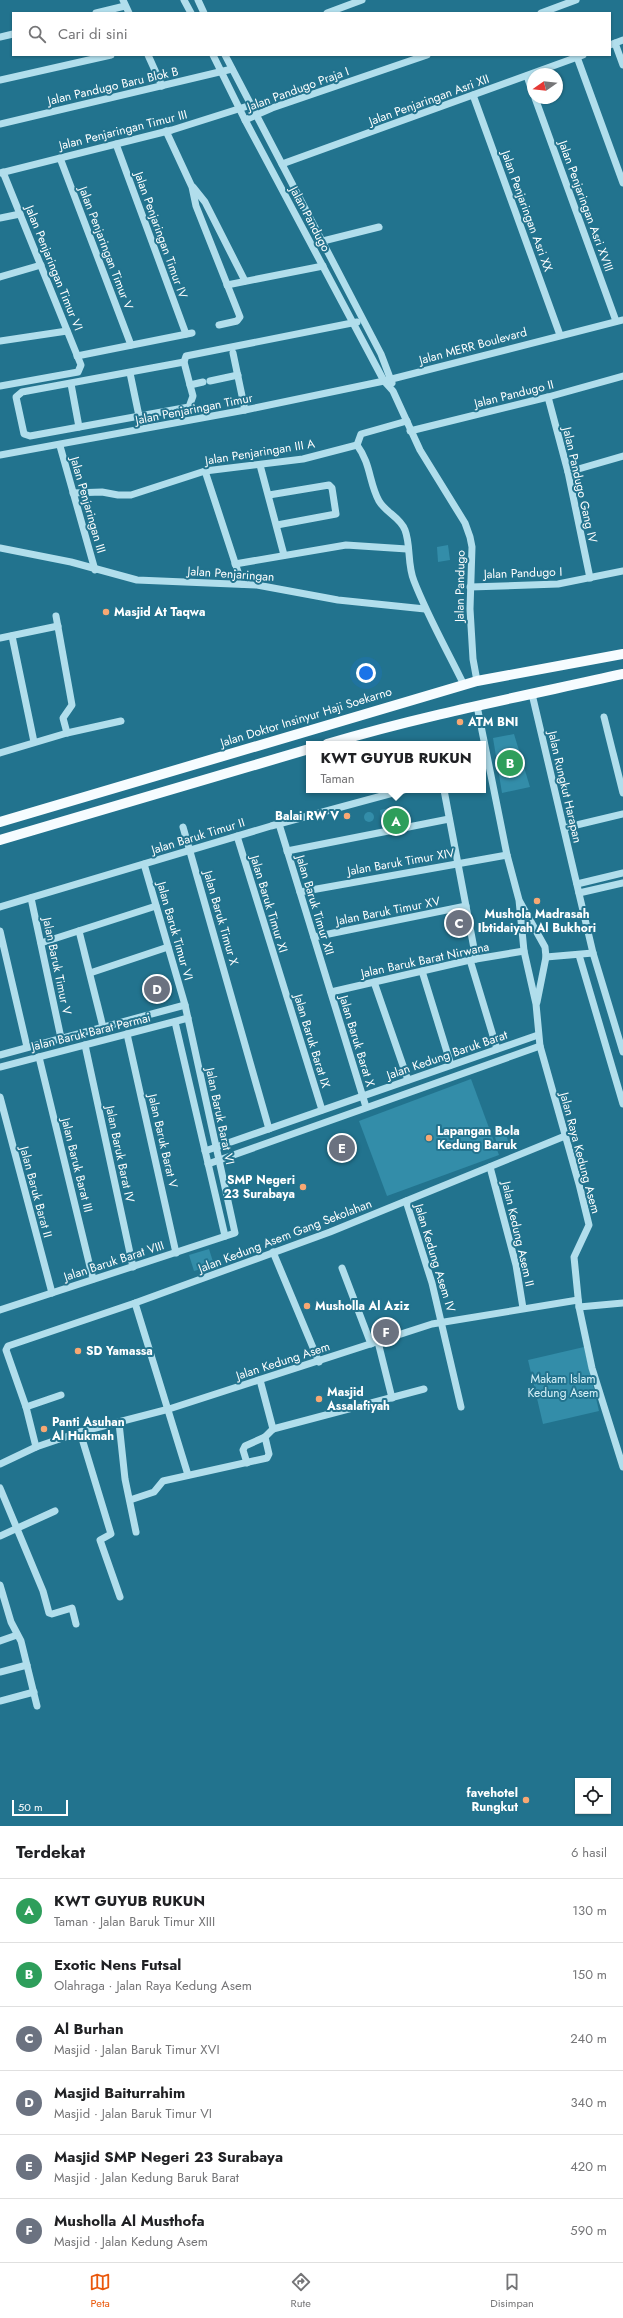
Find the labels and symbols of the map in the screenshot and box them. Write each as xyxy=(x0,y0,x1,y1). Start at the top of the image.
street label: Jalan Pandugo Baru Blok B xyxy=(44,62,180,110)
street label: Jalan Pandugo Praja I xyxy=(243,62,351,116)
north arrow xyxy=(527,68,563,104)
street label: Jalan Penjaringan Asri XII xyxy=(364,70,492,131)
street label: Jalan Penjaringan Timur III xyxy=(55,105,189,155)
street label: Jalan Penjaringan Asri XVIII xyxy=(553,136,618,274)
street label: Jalan Penjaringan Asri XX xyxy=(496,146,557,274)
street label: Jalan Penjaringan Timur IV xyxy=(129,167,192,301)
street label: Jalan Pandugo xyxy=(284,181,335,255)
street label: Jalan Penjaringan Timur V xyxy=(73,182,138,312)
street label: Jalan Penjaringan Timur VI xyxy=(20,201,87,333)
street label: Jalan MERR Boulevard xyxy=(415,323,529,370)
street label: Jalan Pandugo II xyxy=(470,375,556,413)
street label: Jalan Penjaringan Timur xyxy=(132,389,255,430)
street label: Jalan Pandugo Gang IV xyxy=(557,423,602,545)
street label: Jalan Penjaringan III A xyxy=(202,434,316,470)
street label: Jalan Penjaringan III xyxy=(65,453,110,555)
street label: Jalan Pandugo xyxy=(450,549,470,624)
street label: Jalan Penjaringan xyxy=(185,562,275,586)
street label: Jalan Pandugo I xyxy=(481,563,563,583)
place label: Masjid At Taqwa xyxy=(114,603,205,621)
marker: Masjid At Taqwa xyxy=(101,607,111,617)
your location xyxy=(356,663,376,683)
street label: Jalan Doktor Insinyur Haji Soekarno xyxy=(216,682,394,752)
place label: ATM BNI xyxy=(467,713,518,731)
marker: ATM BNI xyxy=(455,717,465,727)
street label: Jalan Rungkut Harapan xyxy=(543,727,587,845)
pin: B xyxy=(497,748,523,778)
pin: A xyxy=(383,806,409,836)
place label: Balai RW V xyxy=(275,807,339,825)
marker: Balai RW V xyxy=(342,811,352,821)
street label: Jalan Baruk Timur II xyxy=(147,813,247,859)
street label: Jalan Baruk Timur XIV xyxy=(344,844,456,881)
street label: Jalan Baruk Timur XI xyxy=(245,851,292,955)
street label: Jalan Baruk Timur XII xyxy=(291,851,339,957)
street label: Jalan Baruk Timur X xyxy=(198,867,243,968)
street label: Jalan Baruk Timur VI xyxy=(152,878,198,982)
street label: Jalan Baruk Timur XV xyxy=(332,892,442,930)
marker: Mushola Madrasah Ibtidaiyah Al Bukhori xyxy=(532,896,542,906)
place label: Mushola Madrasah Ibtidaiyah Al Bukhori xyxy=(478,905,596,937)
pin: C xyxy=(446,908,472,938)
street label: Jalan Baruk Timur V xyxy=(38,914,76,1016)
street label: Jalan Baruk Barat Nirwana xyxy=(357,938,491,983)
pin: D xyxy=(144,974,170,1004)
street label: Jalan Baruk Barat IX xyxy=(289,990,335,1090)
street label: Jalan Baruk Barat X xyxy=(334,991,379,1089)
street label: Jalan Baruk Barat Permai xyxy=(27,1008,153,1056)
street label: Jalan Kedung Baruk Barat xyxy=(382,1026,510,1085)
street label: Jalan Baruk Barat VI xyxy=(201,1064,239,1166)
street label: Jalan Raya Kedung Asem xyxy=(555,1088,605,1216)
street label: Jalan Baruk Barat V xyxy=(143,1090,183,1190)
street label: Jalan Baruk Barat IV xyxy=(101,1102,139,1204)
street label: Jalan Baruk Barat III xyxy=(56,1114,97,1214)
place label: Lapangan Bola Kedung Baruk xyxy=(437,1122,520,1154)
pin: E xyxy=(329,1133,355,1163)
marker: Lapangan Bola Kedung Baruk xyxy=(424,1133,434,1143)
street label: Jalan Baruk Barat II xyxy=(15,1143,57,1240)
place label: SMP Negeri 23 Surabaya xyxy=(224,1171,295,1203)
street label: Jalan Kedung Asem II xyxy=(497,1178,539,1288)
marker: SMP Negeri 23 Surabaya xyxy=(298,1182,308,1192)
street label: Jalan Kedung Asem Gang Sekolahan xyxy=(194,1195,374,1278)
street label: Jalan Kedung Asem IV xyxy=(409,1200,460,1314)
street label: Jalan Baruk Barat VIII xyxy=(60,1236,166,1286)
place label: Musholla Al Aziz xyxy=(315,1297,410,1315)
marker: Musholla Al Aziz xyxy=(302,1301,312,1311)
pin: F xyxy=(373,1317,399,1347)
street label: Jalan Kedung Asem xyxy=(232,1337,332,1385)
place label: SD Yamassa xyxy=(86,1342,153,1360)
marker: SD Yamassa xyxy=(73,1346,83,1356)
park label: Makam Islam Kedung Asem xyxy=(528,1370,598,1402)
place label: Masjid Assalafiyah xyxy=(326,1383,390,1415)
marker: Masjid Assalafiyah xyxy=(314,1394,324,1404)
place label: Panti Asuhan Al Hukmah xyxy=(51,1413,125,1445)
marker: Panti Asuhan Al Hukmah xyxy=(39,1424,49,1434)
place label: favehotel Rungkut xyxy=(467,1784,518,1816)
marker: favehotel Rungkut xyxy=(521,1795,531,1805)
scale bar xyxy=(12,1798,68,1817)

